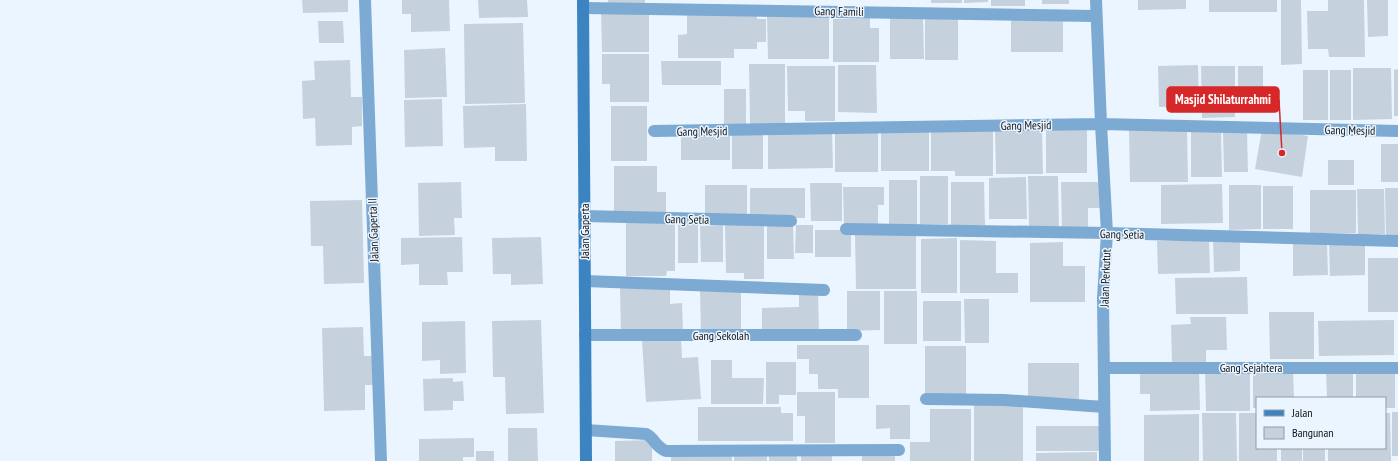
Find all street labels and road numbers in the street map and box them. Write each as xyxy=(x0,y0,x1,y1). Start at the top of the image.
street label: Gang Famili xyxy=(814,3,864,19)
street label: Gang Mesjid xyxy=(1000,117,1052,133)
street label: Gang Mesjid xyxy=(1324,122,1376,138)
street label: Gang Mesjid xyxy=(676,123,728,139)
street label: Jalan Gaperta II xyxy=(364,198,382,263)
street label: Jalan Gaperta xyxy=(577,203,592,260)
street label: Gang Setia xyxy=(665,211,710,227)
street label: Gang Setia xyxy=(1100,226,1145,242)
street label: Jalan Perkutut xyxy=(1096,248,1114,308)
street label: Gang Sekolah xyxy=(693,328,749,343)
street label: Gang Sejahtera xyxy=(1220,360,1283,375)

